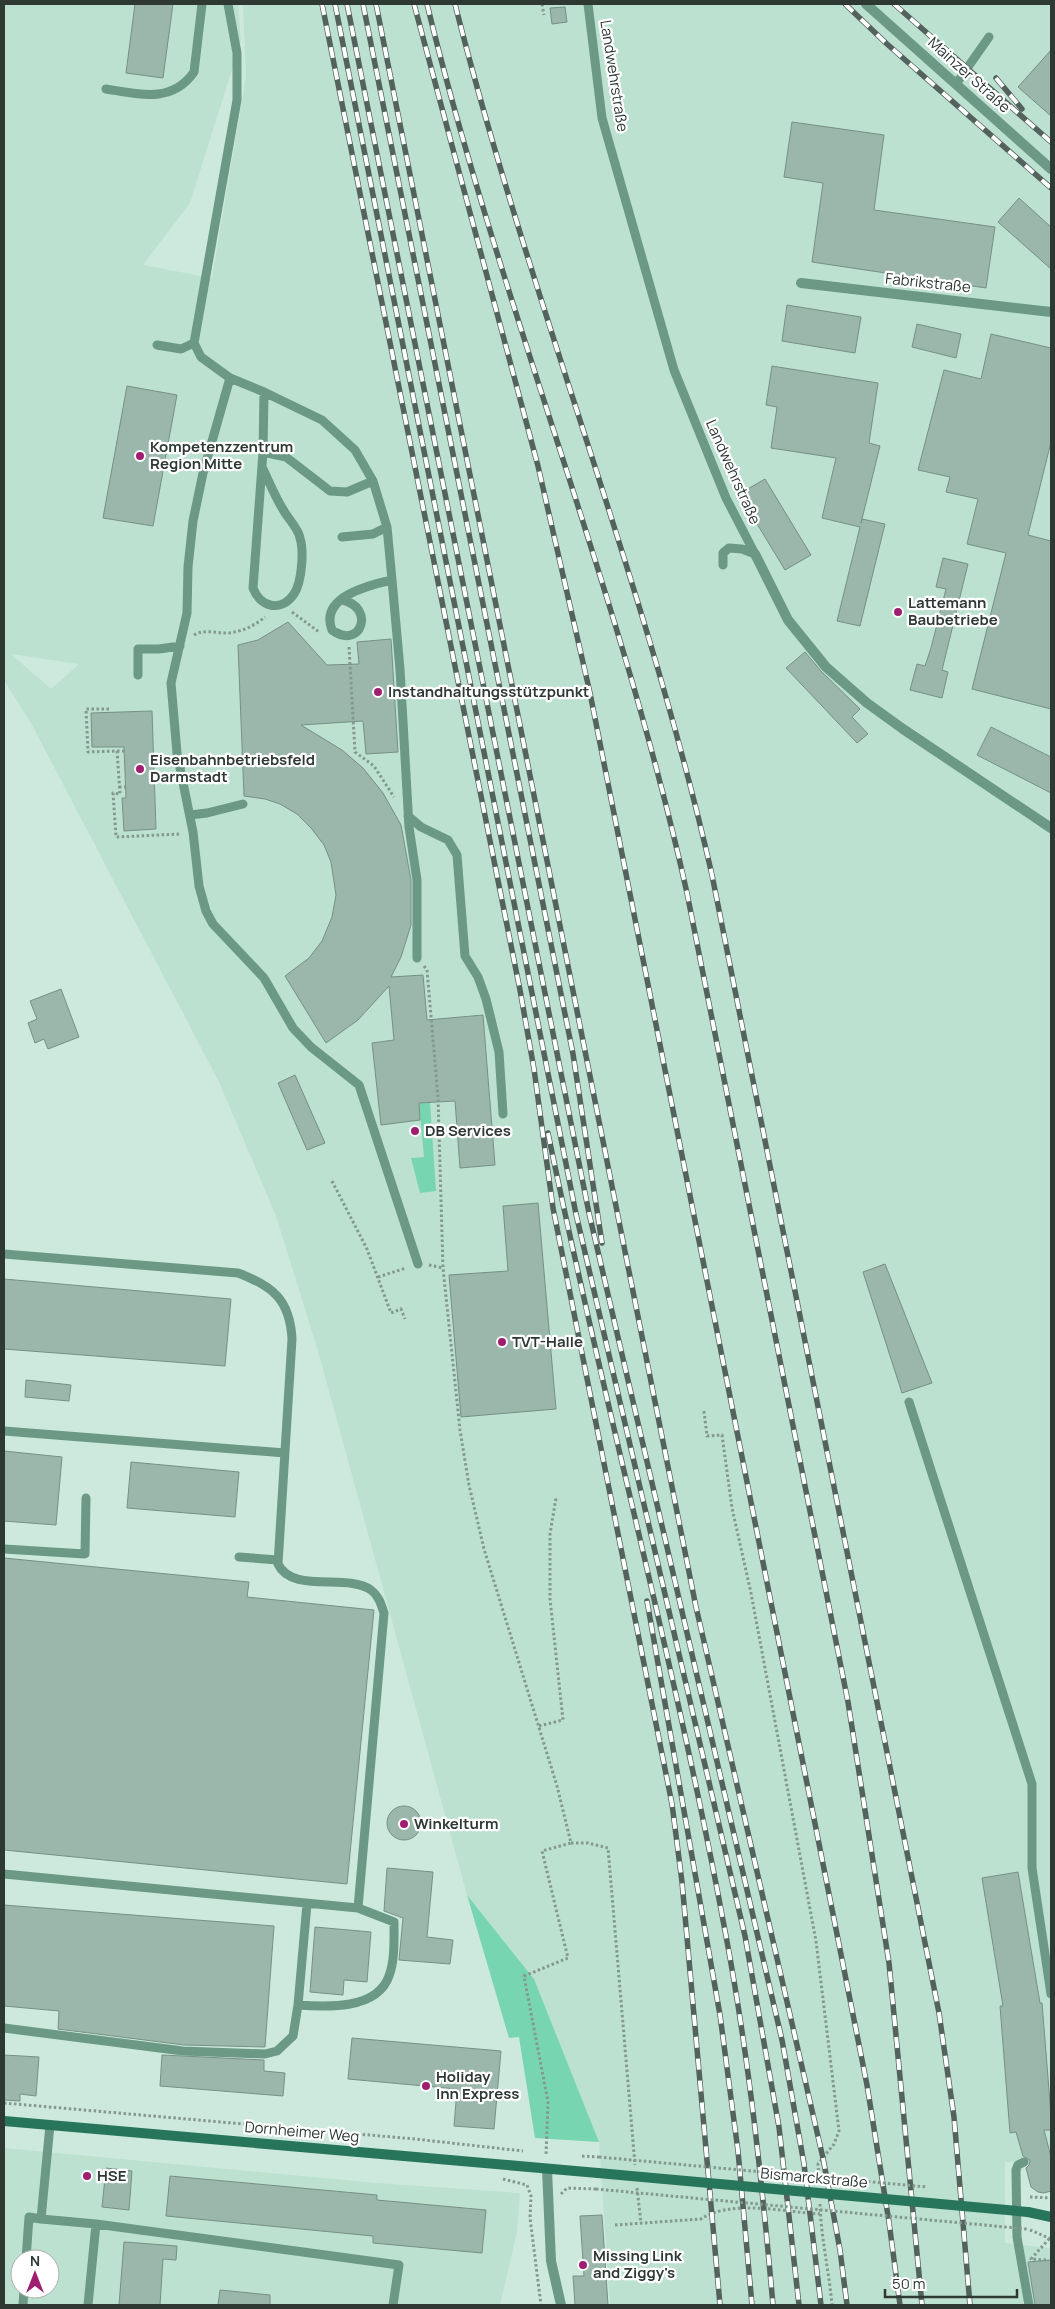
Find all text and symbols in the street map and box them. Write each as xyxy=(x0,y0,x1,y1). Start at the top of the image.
street label: Landwehrstraße xyxy=(595,19,634,133)
street label: Mainzer Straße xyxy=(924,32,1015,117)
street label: Fabrikstraße xyxy=(884,268,972,297)
street label: Landwehrstraße xyxy=(701,416,766,528)
place label: Kompetenzzentrum Region Mitte xyxy=(150,436,293,474)
marker: Kompetenzzentrum Region Mitte xyxy=(134,450,146,462)
place label: Lattemann Baubetriebe xyxy=(908,592,998,630)
marker: Lattemann Baubetriebe xyxy=(892,606,904,618)
place label: Instandhaltungsstützpunkt xyxy=(388,681,589,702)
marker: Instandhaltungsstützpunkt xyxy=(372,686,384,698)
place label: Eisenbahnbetriebsfeld Darmstadt xyxy=(150,749,315,787)
marker: Eisenbahnbetriebsfeld Darmstadt xyxy=(134,763,146,775)
place label: DB Services xyxy=(425,1120,511,1141)
marker: DB Services xyxy=(409,1125,421,1137)
place label: TVT-Halle xyxy=(512,1331,583,1352)
marker: TVT-Halle xyxy=(496,1336,508,1348)
place label: Winkelturm xyxy=(414,1813,498,1834)
marker: Winkelturm xyxy=(398,1818,410,1830)
place label: Holiday Inn Express xyxy=(436,2066,519,2104)
marker: Holiday Inn Express xyxy=(420,2080,432,2092)
street label: Dornheimer Weg xyxy=(244,2116,360,2147)
street label: Bismarckstraße xyxy=(760,2162,869,2193)
place label: HSE xyxy=(97,2165,127,2186)
marker: HSE xyxy=(81,2170,93,2182)
place label: Missing Link and Ziggy's xyxy=(593,2245,683,2283)
north arrow xyxy=(10,2249,60,2299)
text: N xyxy=(30,2251,40,2270)
marker: Missing Link and Ziggy's xyxy=(577,2259,589,2271)
scale bar xyxy=(885,2266,1018,2298)
text: 50 m xyxy=(892,2273,926,2294)

